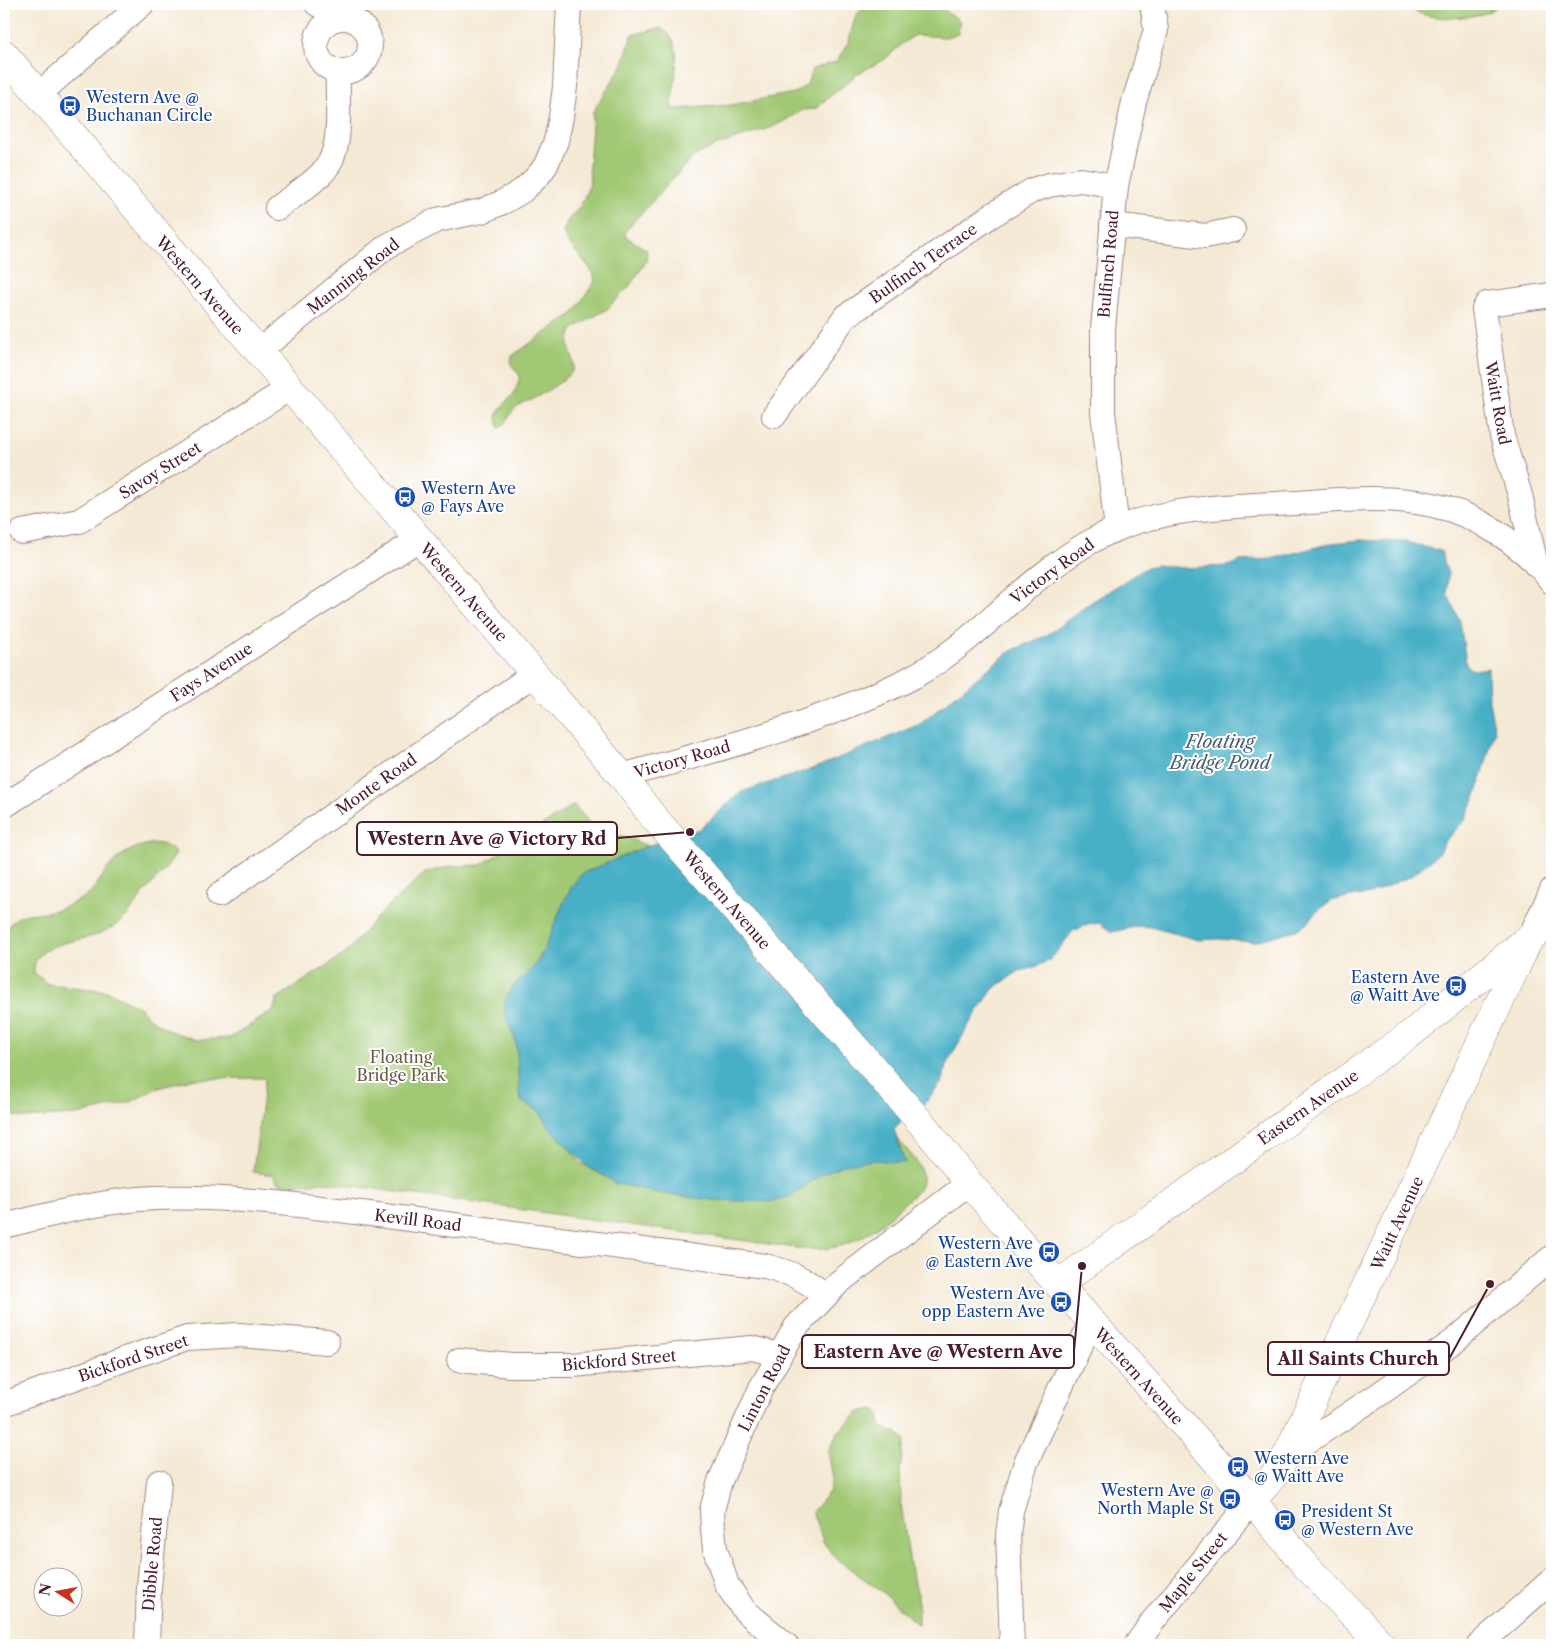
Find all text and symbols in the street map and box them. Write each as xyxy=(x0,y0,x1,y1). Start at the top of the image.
place label: Western Ave @ Buchanan Circle xyxy=(85,87,213,125)
bus stop icon: Western Ave @ Buchanan Circle xyxy=(58,94,82,118)
street label: Bulfinch Road xyxy=(1093,209,1123,319)
street label: Bulfinch Terrace xyxy=(865,218,981,308)
street label: Western Avenue xyxy=(151,231,248,338)
street label: Manning Road xyxy=(303,234,403,318)
street label: Waitt Road xyxy=(1481,359,1515,447)
street label: Savoy Street xyxy=(115,437,205,503)
place label: Western Ave @ Fays Ave xyxy=(420,478,516,516)
bus stop icon: Western Ave @ Fays Ave xyxy=(393,485,417,509)
street label: Victory Road xyxy=(1005,534,1098,609)
street label: Western Avenue xyxy=(415,538,512,645)
street label: Fays Avenue xyxy=(166,638,256,706)
water label: Floating Bridge Pond xyxy=(1168,731,1273,774)
street label: Victory Road xyxy=(631,736,733,783)
street label: Monte Road xyxy=(332,749,420,819)
callout: Western Ave @ Victory Rd xyxy=(357,822,617,855)
text: Western Ave @ Victory Rd xyxy=(366,828,607,850)
street label: Western Avenue xyxy=(678,846,775,953)
place label: Eastern Ave @ Waitt Ave xyxy=(1350,967,1440,1005)
bus stop icon: Eastern Ave @ Waitt Ave xyxy=(1444,974,1468,998)
park label: Floating Bridge Park xyxy=(357,1047,446,1085)
street label: Eastern Avenue xyxy=(1254,1065,1362,1149)
street label: Waitt Avenue xyxy=(1366,1173,1427,1274)
street label: Kevill Road xyxy=(373,1205,463,1235)
place label: Western Ave @ Eastern Ave xyxy=(925,1233,1033,1271)
bus stop icon: Western Ave @ Eastern Ave xyxy=(1037,1240,1061,1264)
place label: Western Ave opp Eastern Ave xyxy=(922,1283,1045,1321)
bus stop icon: Western Ave opp Eastern Ave xyxy=(1049,1290,1073,1314)
street label: Western Avenue xyxy=(1089,1323,1188,1429)
street label: Bickford Street xyxy=(75,1330,191,1386)
callout: Eastern Ave @ Western Ave xyxy=(802,1335,1074,1368)
street label: Linton Road xyxy=(734,1341,795,1435)
text: Eastern Ave @ Western Ave xyxy=(813,1341,1063,1363)
callout: All Saints Church xyxy=(1268,1342,1449,1375)
street label: Bickford Street xyxy=(561,1345,677,1375)
text: All Saints Church xyxy=(1276,1348,1439,1370)
place label: Western Ave @ Waitt Ave xyxy=(1253,1448,1349,1486)
bus stop icon: Western Ave @ Waitt Ave xyxy=(1226,1455,1250,1479)
place label: Western Ave @ North Maple St xyxy=(1097,1480,1214,1518)
bus stop icon: Western Ave @ North Maple St xyxy=(1218,1487,1242,1511)
place label: President St @ Western Ave xyxy=(1301,1501,1414,1539)
bus stop icon: President St @ Western Ave xyxy=(1273,1508,1297,1532)
street label: Dibble Road xyxy=(138,1516,166,1612)
street label: Maple Street xyxy=(1155,1527,1232,1616)
north arrow xyxy=(32,1566,82,1616)
text: N xyxy=(35,1582,55,1597)

